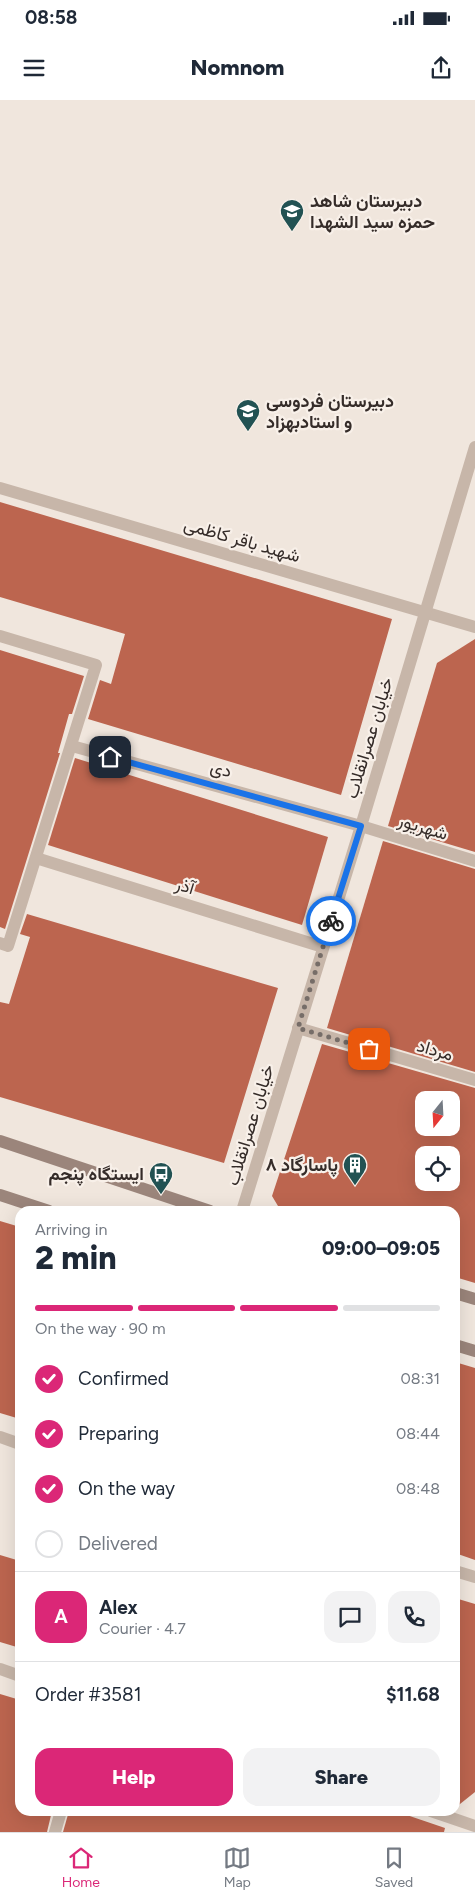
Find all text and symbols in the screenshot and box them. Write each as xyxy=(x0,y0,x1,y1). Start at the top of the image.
text: 08:58 xyxy=(25,6,77,29)
icon: menu xyxy=(20,54,48,82)
text: Nomnom xyxy=(191,54,284,81)
icon: share xyxy=(427,54,455,82)
place label: دبیرستان شاهد حمزه سید الشهدا xyxy=(310,190,435,233)
school or university icon: دبیرستان شاهد حمزه سید الشهدا xyxy=(279,198,305,232)
place label: دبیرستان فردوسی و استادبهزاد xyxy=(266,390,394,433)
school or university icon: دبیرستان فردوسی و استادبهزاد xyxy=(235,398,261,432)
street label: شهید باقر کاظمی xyxy=(181,513,303,567)
street label: خیابان عصرانقلاب xyxy=(340,675,398,801)
pin xyxy=(89,736,131,778)
icon: home xyxy=(96,743,124,771)
street label: دی xyxy=(208,756,234,782)
street label: شهریور xyxy=(395,809,451,845)
street label: آذر xyxy=(172,872,199,900)
courier xyxy=(306,896,356,946)
icon: bike xyxy=(317,907,345,935)
pin xyxy=(348,1028,390,1070)
street label: مرداد xyxy=(414,1034,456,1066)
icon: bag xyxy=(355,1035,383,1063)
street label: خیابان عصرانقلاب xyxy=(221,1062,279,1188)
north arrow xyxy=(415,1091,460,1136)
map controls xyxy=(415,1091,460,1191)
button: locate xyxy=(415,1146,460,1191)
building icon: پاسارگاد ۸ xyxy=(342,1152,368,1186)
place label: پاسارگاد ۸ xyxy=(266,1154,338,1177)
bus stop icon: ایستگاه پنجم xyxy=(148,1161,174,1195)
place label: ایستگاه پنجم xyxy=(49,1163,144,1186)
text: Arriving in xyxy=(35,1220,107,1239)
text: 09:00–09:05 xyxy=(322,1237,440,1260)
text: 2 min xyxy=(35,1239,117,1277)
text: On the way · 90 m xyxy=(35,1319,166,1338)
icon: check xyxy=(35,1365,63,1393)
text: Confirmed xyxy=(78,1367,169,1390)
text: 08:31 xyxy=(401,1369,440,1388)
icon: check xyxy=(35,1420,63,1448)
text: Preparing xyxy=(78,1422,159,1445)
text: 08:44 xyxy=(396,1424,440,1443)
icon: check xyxy=(35,1475,63,1503)
text: On the way xyxy=(78,1477,175,1500)
text: 08:48 xyxy=(396,1479,440,1498)
text: Delivered xyxy=(78,1532,158,1555)
button: chat xyxy=(324,1591,376,1643)
button: phone xyxy=(388,1591,440,1643)
text: Alex xyxy=(99,1596,138,1619)
text: A xyxy=(54,1605,68,1628)
text: Courier · 4.7 xyxy=(99,1619,186,1638)
text: Order #3581 xyxy=(35,1683,142,1706)
text: $11.68 xyxy=(386,1683,440,1706)
button: Help xyxy=(35,1748,233,1806)
button: Share xyxy=(243,1748,440,1806)
tab: Home xyxy=(62,1844,100,1891)
tab: Map xyxy=(223,1844,251,1891)
tab: Saved xyxy=(375,1844,413,1891)

